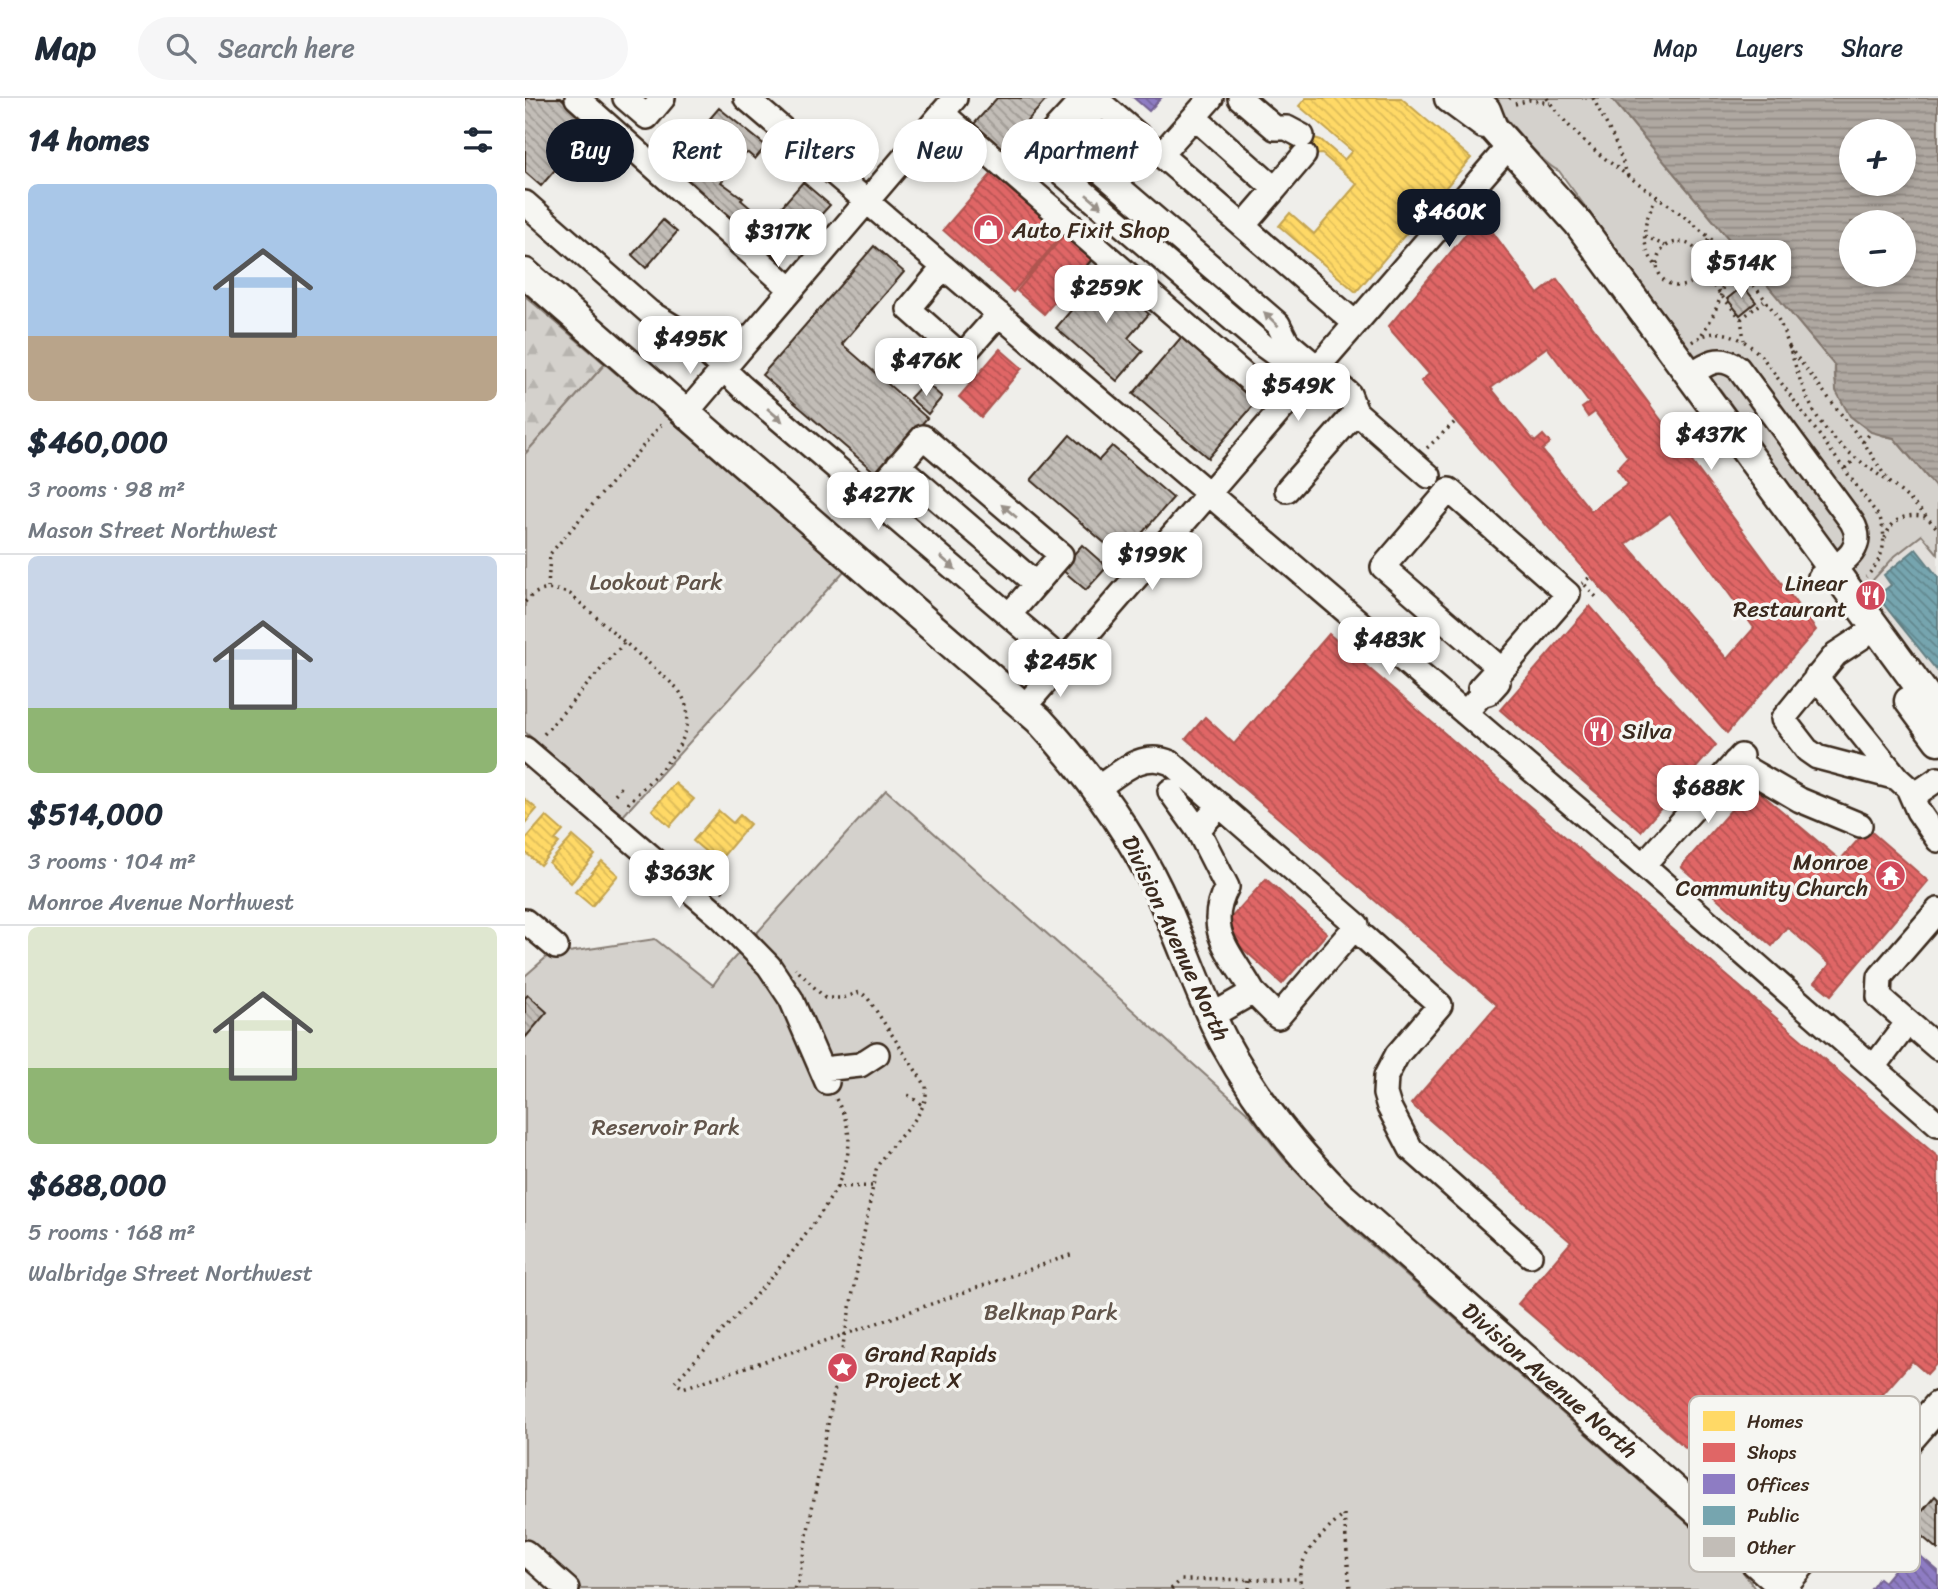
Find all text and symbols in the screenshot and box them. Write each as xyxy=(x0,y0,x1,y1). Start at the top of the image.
search box xyxy=(138,17,628,80)
text: Map xyxy=(35,19,96,77)
text: Search here xyxy=(218,25,355,71)
text: Map xyxy=(1653,27,1698,69)
text: Layers xyxy=(1736,27,1803,69)
text: Share xyxy=(1841,27,1903,69)
icon: search xyxy=(162,29,200,67)
text: 14 homes xyxy=(28,113,149,167)
chip: Buy xyxy=(546,119,634,182)
chip: Rent xyxy=(648,119,747,182)
chip: Filters xyxy=(761,119,879,182)
chip: New xyxy=(893,119,987,182)
chip: Apartment xyxy=(1001,119,1162,182)
map controls xyxy=(1839,119,1916,287)
button: + xyxy=(1839,119,1916,196)
icon: filters xyxy=(459,121,497,159)
pin: $460K xyxy=(1400,190,1498,249)
text: $460K xyxy=(1413,191,1485,232)
one-way arrow xyxy=(1086,193,1103,208)
pin: $317K xyxy=(729,209,827,269)
place label: Auto Fixit Shop xyxy=(1011,210,1170,251)
button: − xyxy=(1839,210,1916,287)
text: $317K xyxy=(745,211,811,252)
shop icon: Auto Fixit Shop xyxy=(972,213,1006,247)
icon: home xyxy=(200,230,326,356)
pin: $514K xyxy=(1692,240,1790,300)
text: $514K xyxy=(1707,242,1775,283)
pin: $259K xyxy=(1057,266,1155,325)
text: $259K xyxy=(1071,267,1141,308)
one-way arrow xyxy=(1263,311,1280,327)
pin: $495K xyxy=(641,316,739,376)
text: $495K xyxy=(654,318,726,359)
pin: $476K xyxy=(877,338,975,398)
text: $476K xyxy=(891,340,961,381)
pin: $549K xyxy=(1249,364,1347,423)
text: $549K xyxy=(1262,365,1334,406)
one-way arrow xyxy=(766,407,784,423)
pin: $437K xyxy=(1662,412,1760,472)
text: $437K xyxy=(1676,414,1746,455)
text: $460,000 xyxy=(28,415,168,469)
text: 3 rooms · 98 m² xyxy=(28,469,185,510)
pin: $427K xyxy=(829,472,927,532)
text: $427K xyxy=(843,474,913,515)
one-way arrow xyxy=(1001,504,1018,519)
text: Mason Street Northwest xyxy=(28,510,278,551)
pin: $199K xyxy=(1103,532,1201,592)
text: $199K xyxy=(1118,534,1186,575)
one-way arrow xyxy=(939,555,957,571)
park label: Lookout Park xyxy=(589,562,723,603)
place label: Linear Restaurant xyxy=(1733,563,1849,630)
restaurant icon: Linear Restaurant xyxy=(1853,579,1887,613)
icon: home xyxy=(200,602,326,728)
pin: $483K xyxy=(1340,618,1438,677)
text: $483K xyxy=(1354,619,1424,660)
pin: $245K xyxy=(1011,640,1109,699)
text: $245K xyxy=(1024,641,1096,682)
place label: Silva xyxy=(1622,711,1672,752)
restaurant icon: Silva xyxy=(1582,714,1616,748)
pin: $688K xyxy=(1659,766,1757,825)
text: $688K xyxy=(1673,767,1743,808)
text: $514,000 xyxy=(28,787,163,841)
street label: Division Avenue North xyxy=(1110,828,1241,1048)
text: 3 rooms · 104 m² xyxy=(28,841,196,882)
place label: Monroe Community Church xyxy=(1676,842,1868,909)
pin: $363K xyxy=(630,850,728,910)
text: $363K xyxy=(645,852,713,893)
temple icon: Monroe Community Church xyxy=(1874,858,1908,892)
text: Monroe Avenue Northwest xyxy=(28,882,294,923)
icon: home xyxy=(200,973,326,1099)
park label: Reservoir Park xyxy=(592,1107,740,1148)
text: $688,000 xyxy=(28,1158,166,1212)
text: 5 rooms · 168 m² xyxy=(28,1212,196,1253)
text: Walbridge Street Northwest xyxy=(28,1253,313,1294)
park label: Belknap Park xyxy=(984,1292,1118,1333)
street label: Division Avenue North xyxy=(1452,1292,1647,1469)
place label: Grand Rapids Project X xyxy=(865,1334,997,1401)
place icon: Grand Rapids Project X xyxy=(825,1350,859,1384)
legend xyxy=(1689,1396,1920,1572)
text: Homes xyxy=(1747,1405,1803,1438)
text: Shops xyxy=(1747,1436,1797,1469)
text: Offices xyxy=(1747,1468,1810,1501)
text: Public xyxy=(1747,1499,1800,1532)
text: Other xyxy=(1747,1531,1796,1564)

